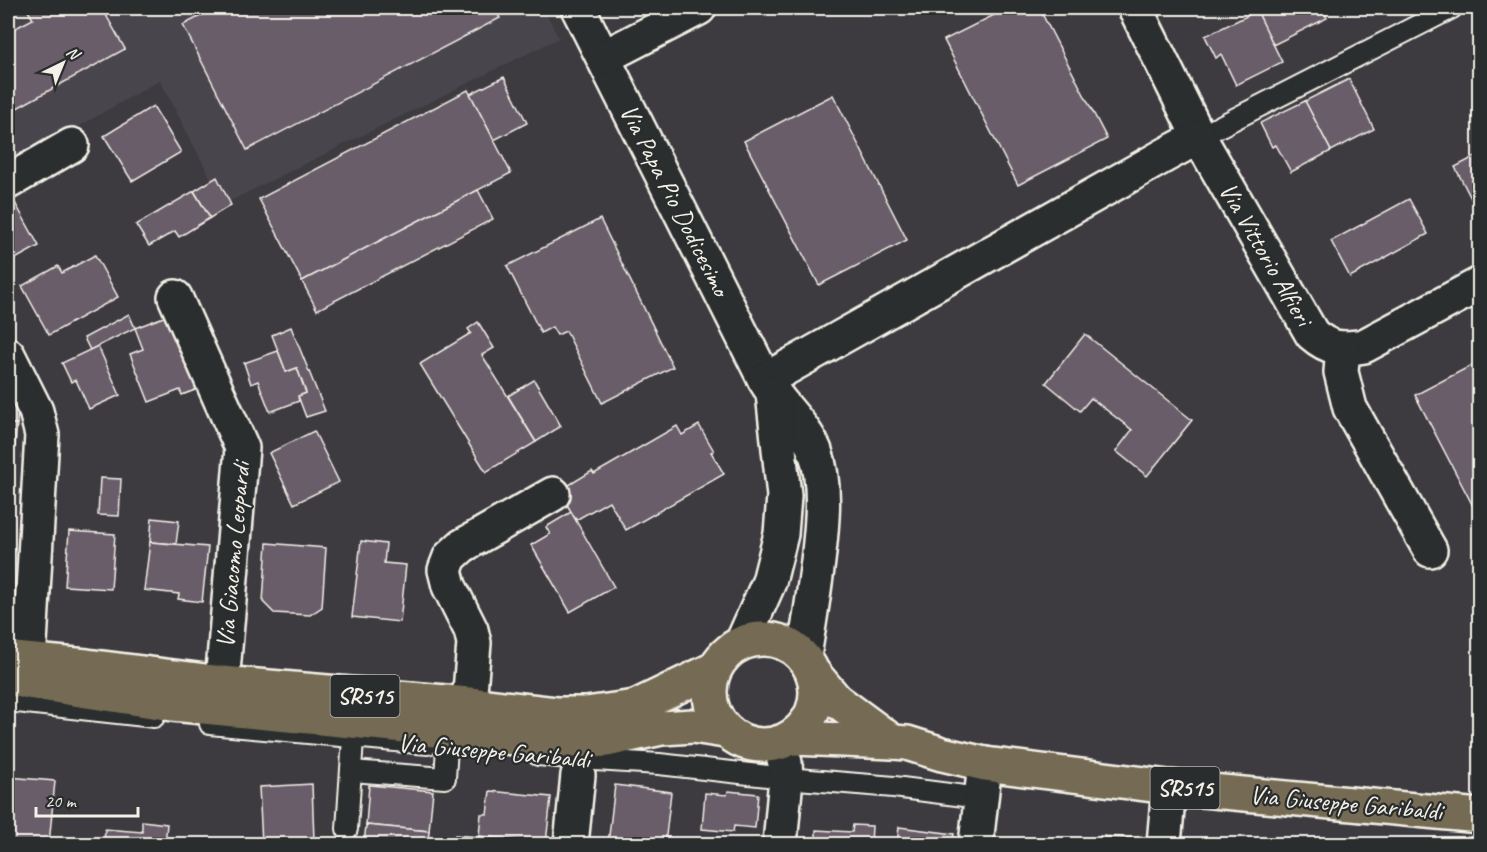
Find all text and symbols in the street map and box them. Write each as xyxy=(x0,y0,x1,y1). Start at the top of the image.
north arrow xyxy=(33,33,93,93)
text: N xyxy=(62,42,85,66)
street label: Via Papa Pio Dodicesimo xyxy=(612,99,739,304)
street label: Via Vittorio Alfieri xyxy=(1212,176,1322,334)
street label: Via Giacomo Leopardi xyxy=(208,457,258,650)
road number: SR515 xyxy=(330,675,400,717)
street label: Via Giuseppe Garibaldi xyxy=(396,726,595,776)
road number: SR515 xyxy=(1150,767,1220,809)
street label: Via Giuseppe Garibaldi xyxy=(1248,778,1447,828)
scale bar xyxy=(36,780,138,818)
text: 20 m xyxy=(45,790,78,812)

